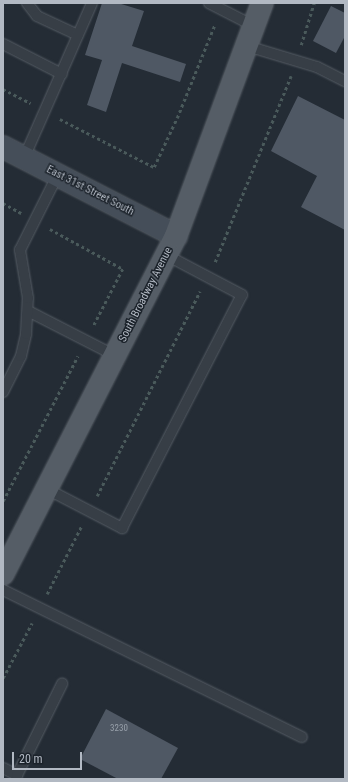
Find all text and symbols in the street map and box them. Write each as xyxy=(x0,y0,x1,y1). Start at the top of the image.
street label: East 31st Street South xyxy=(44,163,136,219)
street label: South Broadway Avenue xyxy=(116,246,176,344)
house number: 3230 xyxy=(110,723,128,733)
scale bar xyxy=(14,744,84,770)
text: 20 m xyxy=(19,752,43,766)

